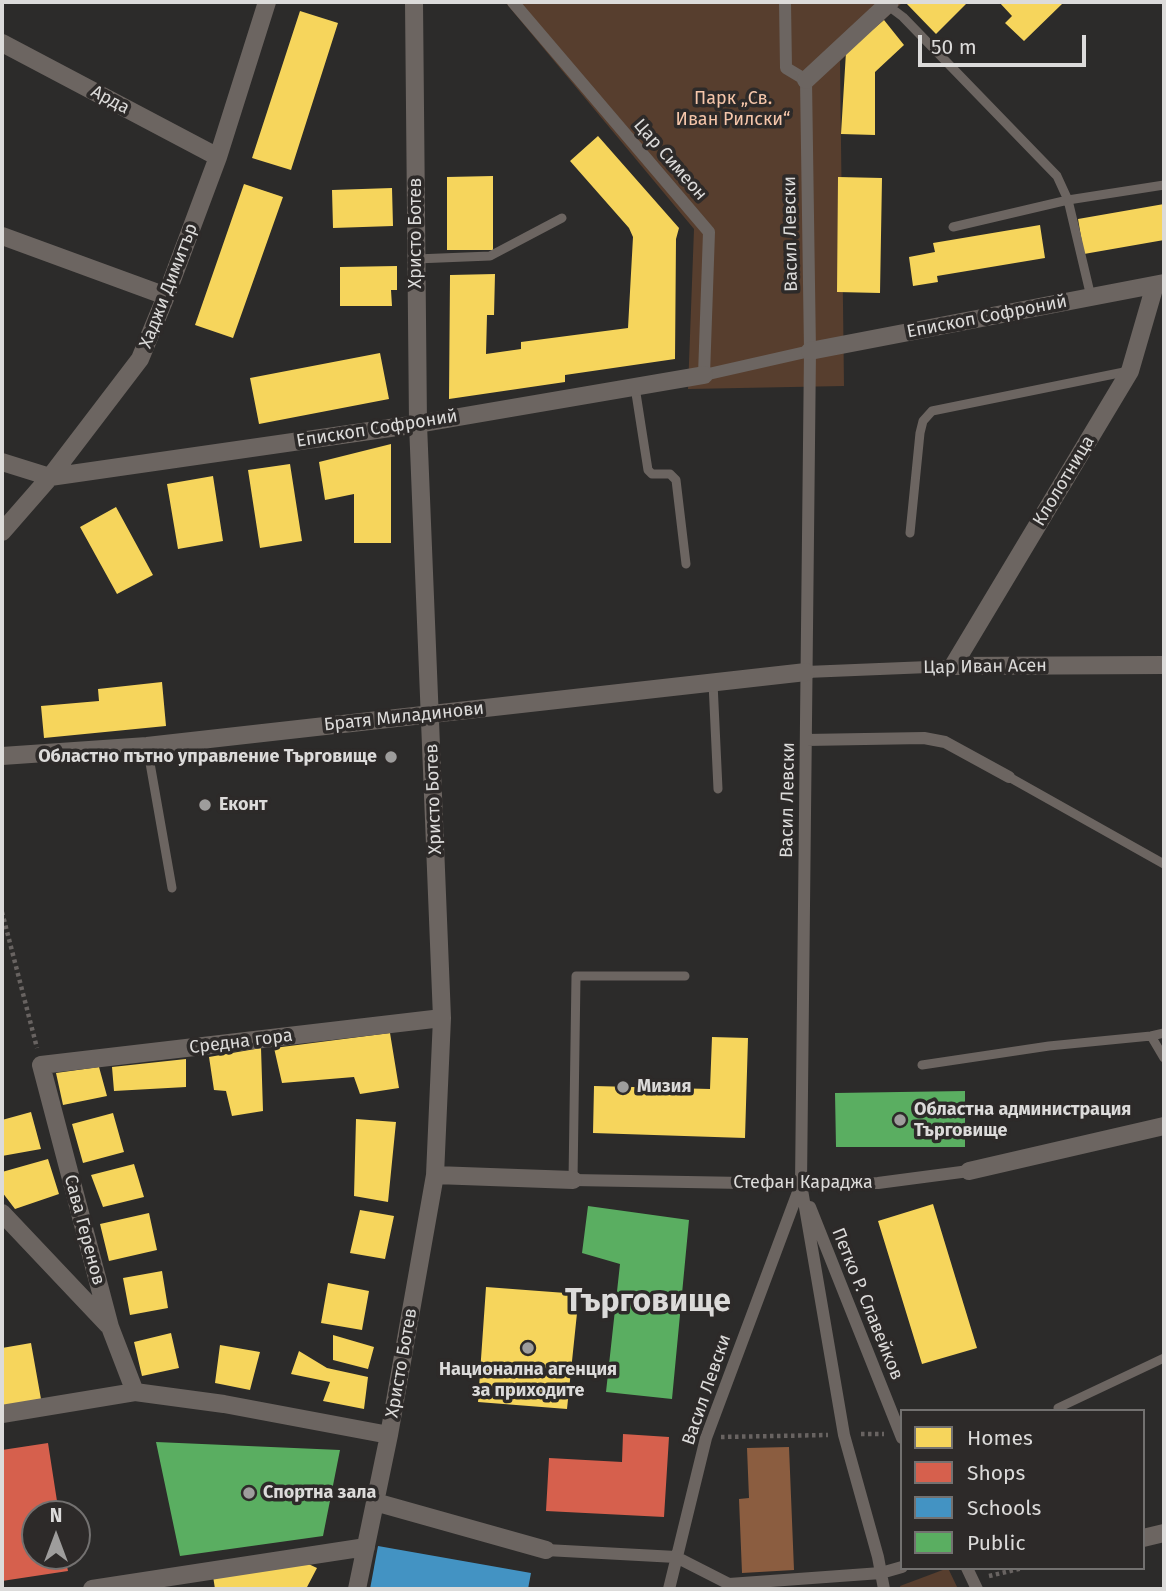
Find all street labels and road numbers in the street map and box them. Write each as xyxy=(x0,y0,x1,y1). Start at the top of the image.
street label: Арда xyxy=(87,81,133,119)
street label: Цар Симеон xyxy=(629,115,711,205)
street label: Васил Левски xyxy=(779,176,803,292)
street label: Христо Ботев xyxy=(405,178,427,288)
street label: Хаджи Димитър xyxy=(135,220,203,352)
street label: Епископ Софроний xyxy=(905,291,1069,343)
street label: Епископ Софроний xyxy=(295,406,459,452)
street label: Клолотница xyxy=(1029,432,1099,530)
street label: Цар Иван Асен xyxy=(923,655,1047,679)
street label: Братя Миладинови xyxy=(323,698,485,736)
street label: Васил Левски xyxy=(776,742,800,858)
street label: Христо Ботев xyxy=(421,743,447,855)
street label: Средна гора xyxy=(188,1025,294,1059)
street label: Стефан Караджа xyxy=(733,1172,873,1194)
street label: Сава Геренов xyxy=(59,1173,109,1287)
street label: Петко Р. Славейков xyxy=(827,1225,907,1383)
street label: Христо Ботев xyxy=(382,1307,422,1419)
street label: Васил Левски xyxy=(678,1332,736,1448)

